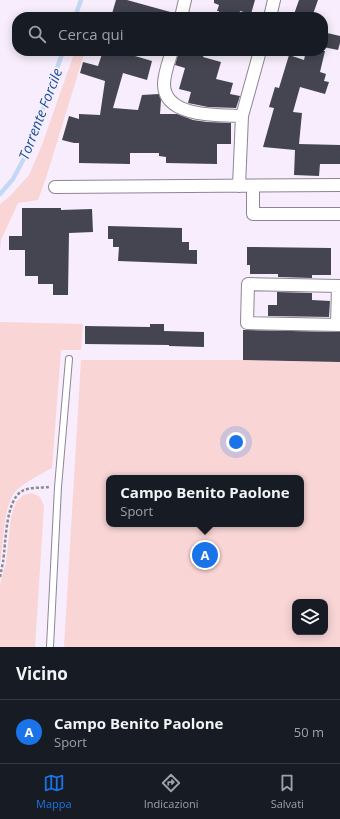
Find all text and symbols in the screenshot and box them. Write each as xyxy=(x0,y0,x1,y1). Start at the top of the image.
search box xyxy=(12,12,328,56)
icon: search xyxy=(26,23,48,45)
text: Cerca qui xyxy=(58,24,124,44)
water label: Torrente Forcile xyxy=(14,65,66,163)
your location xyxy=(226,432,246,452)
popup xyxy=(106,475,304,527)
text: Campo Benito Paolone xyxy=(120,482,290,502)
text: Sport xyxy=(120,502,153,520)
pin: A xyxy=(192,540,218,570)
map controls xyxy=(292,599,328,635)
button: layers xyxy=(292,599,328,635)
text: Vicino xyxy=(16,662,68,685)
text: Campo Benito Paolone xyxy=(54,713,223,733)
text: A xyxy=(25,723,33,741)
text: 50 m xyxy=(294,723,324,741)
text: Sport xyxy=(54,733,87,751)
tab: Mappa xyxy=(36,772,72,811)
tab: Indicazioni xyxy=(144,772,199,811)
tab: Salvati xyxy=(271,772,304,811)

